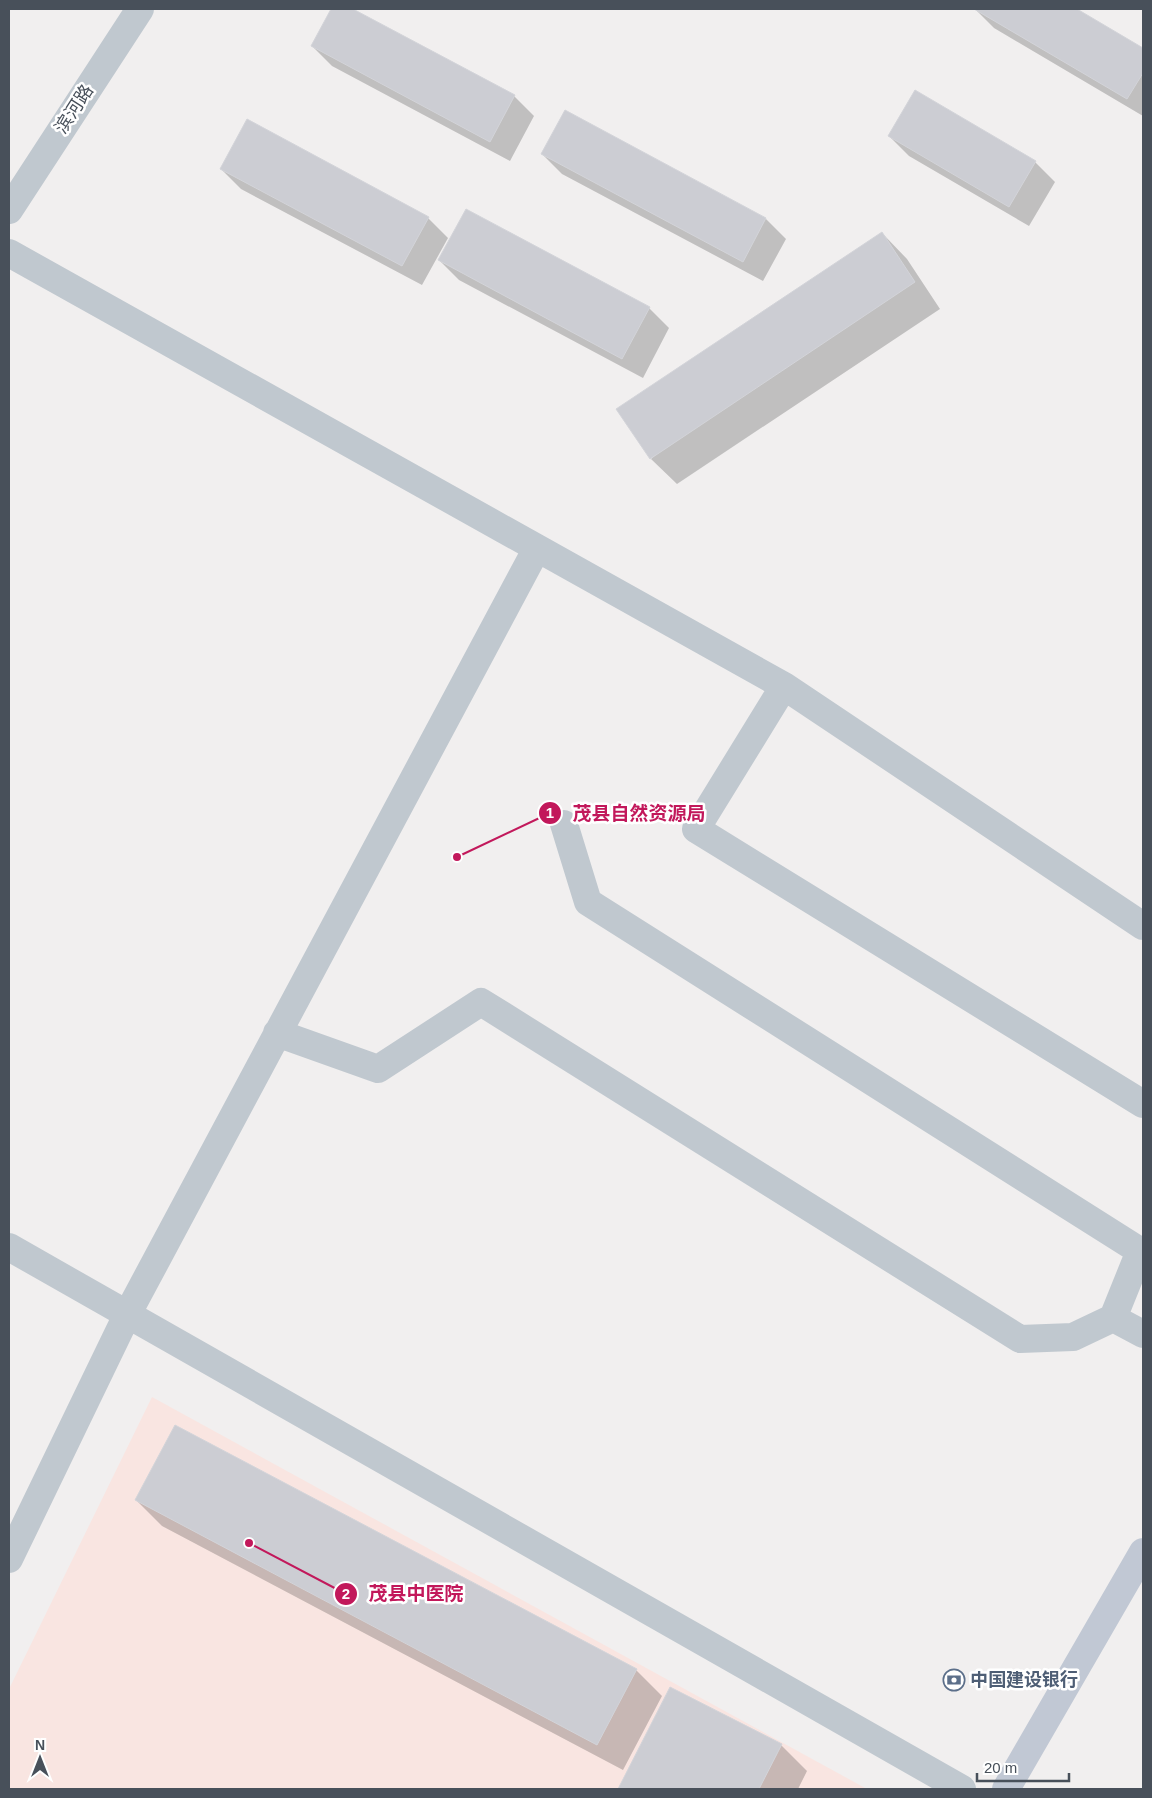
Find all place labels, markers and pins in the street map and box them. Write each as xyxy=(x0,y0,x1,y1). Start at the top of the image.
callout: 茂县自然资源局 xyxy=(537,796,715,830)
callout: 茂县中医院 xyxy=(333,1577,473,1611)
bank icon: 中国建设银行 xyxy=(942,1668,966,1692)
place label: 中国建设银行 xyxy=(970,1669,1078,1690)

